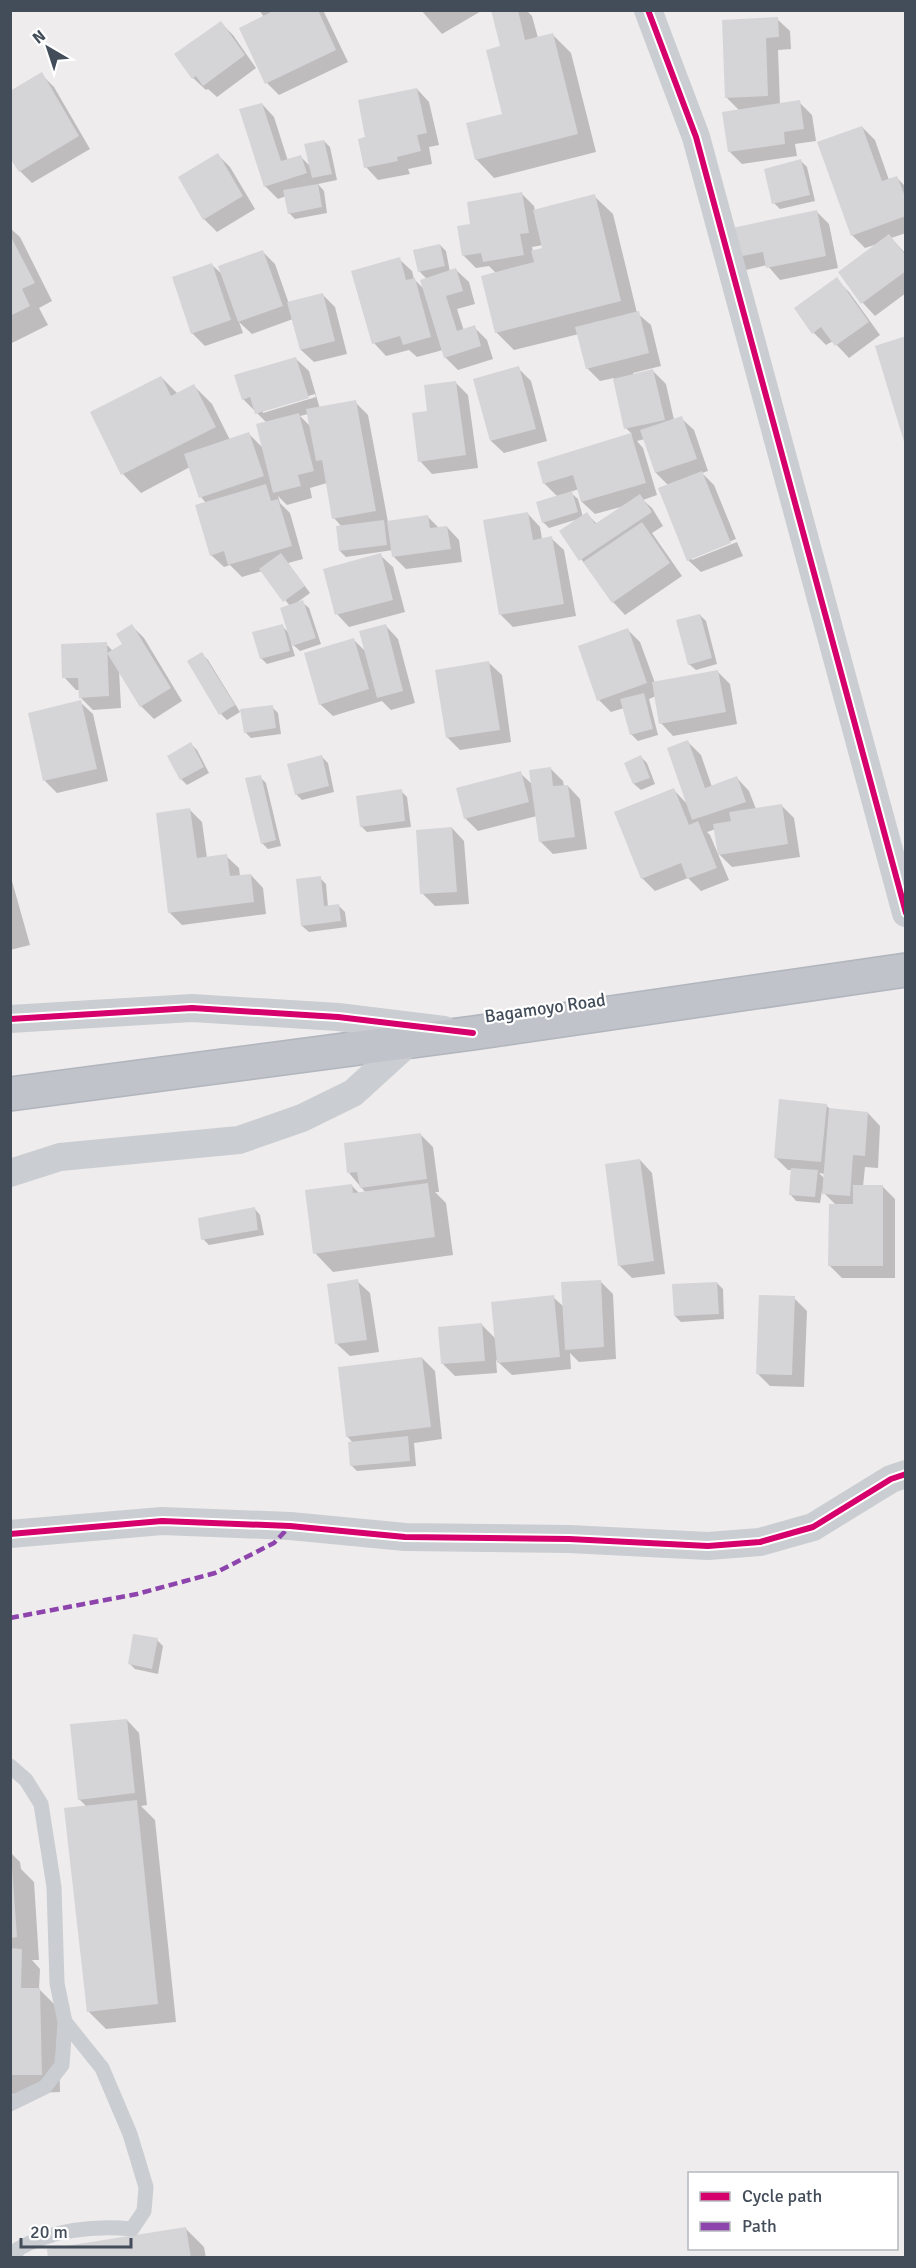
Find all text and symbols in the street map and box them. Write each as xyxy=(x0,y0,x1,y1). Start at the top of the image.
north arrow xyxy=(18,18,78,78)
text: N xyxy=(29,26,50,48)
street label: Bagamoyo Road xyxy=(483,989,607,1027)
legend xyxy=(688,2172,898,2250)
text: Cycle path xyxy=(742,2185,822,2207)
scale bar xyxy=(21,2211,130,2249)
text: Path xyxy=(742,2215,777,2237)
text: 20 m xyxy=(30,2221,68,2243)

